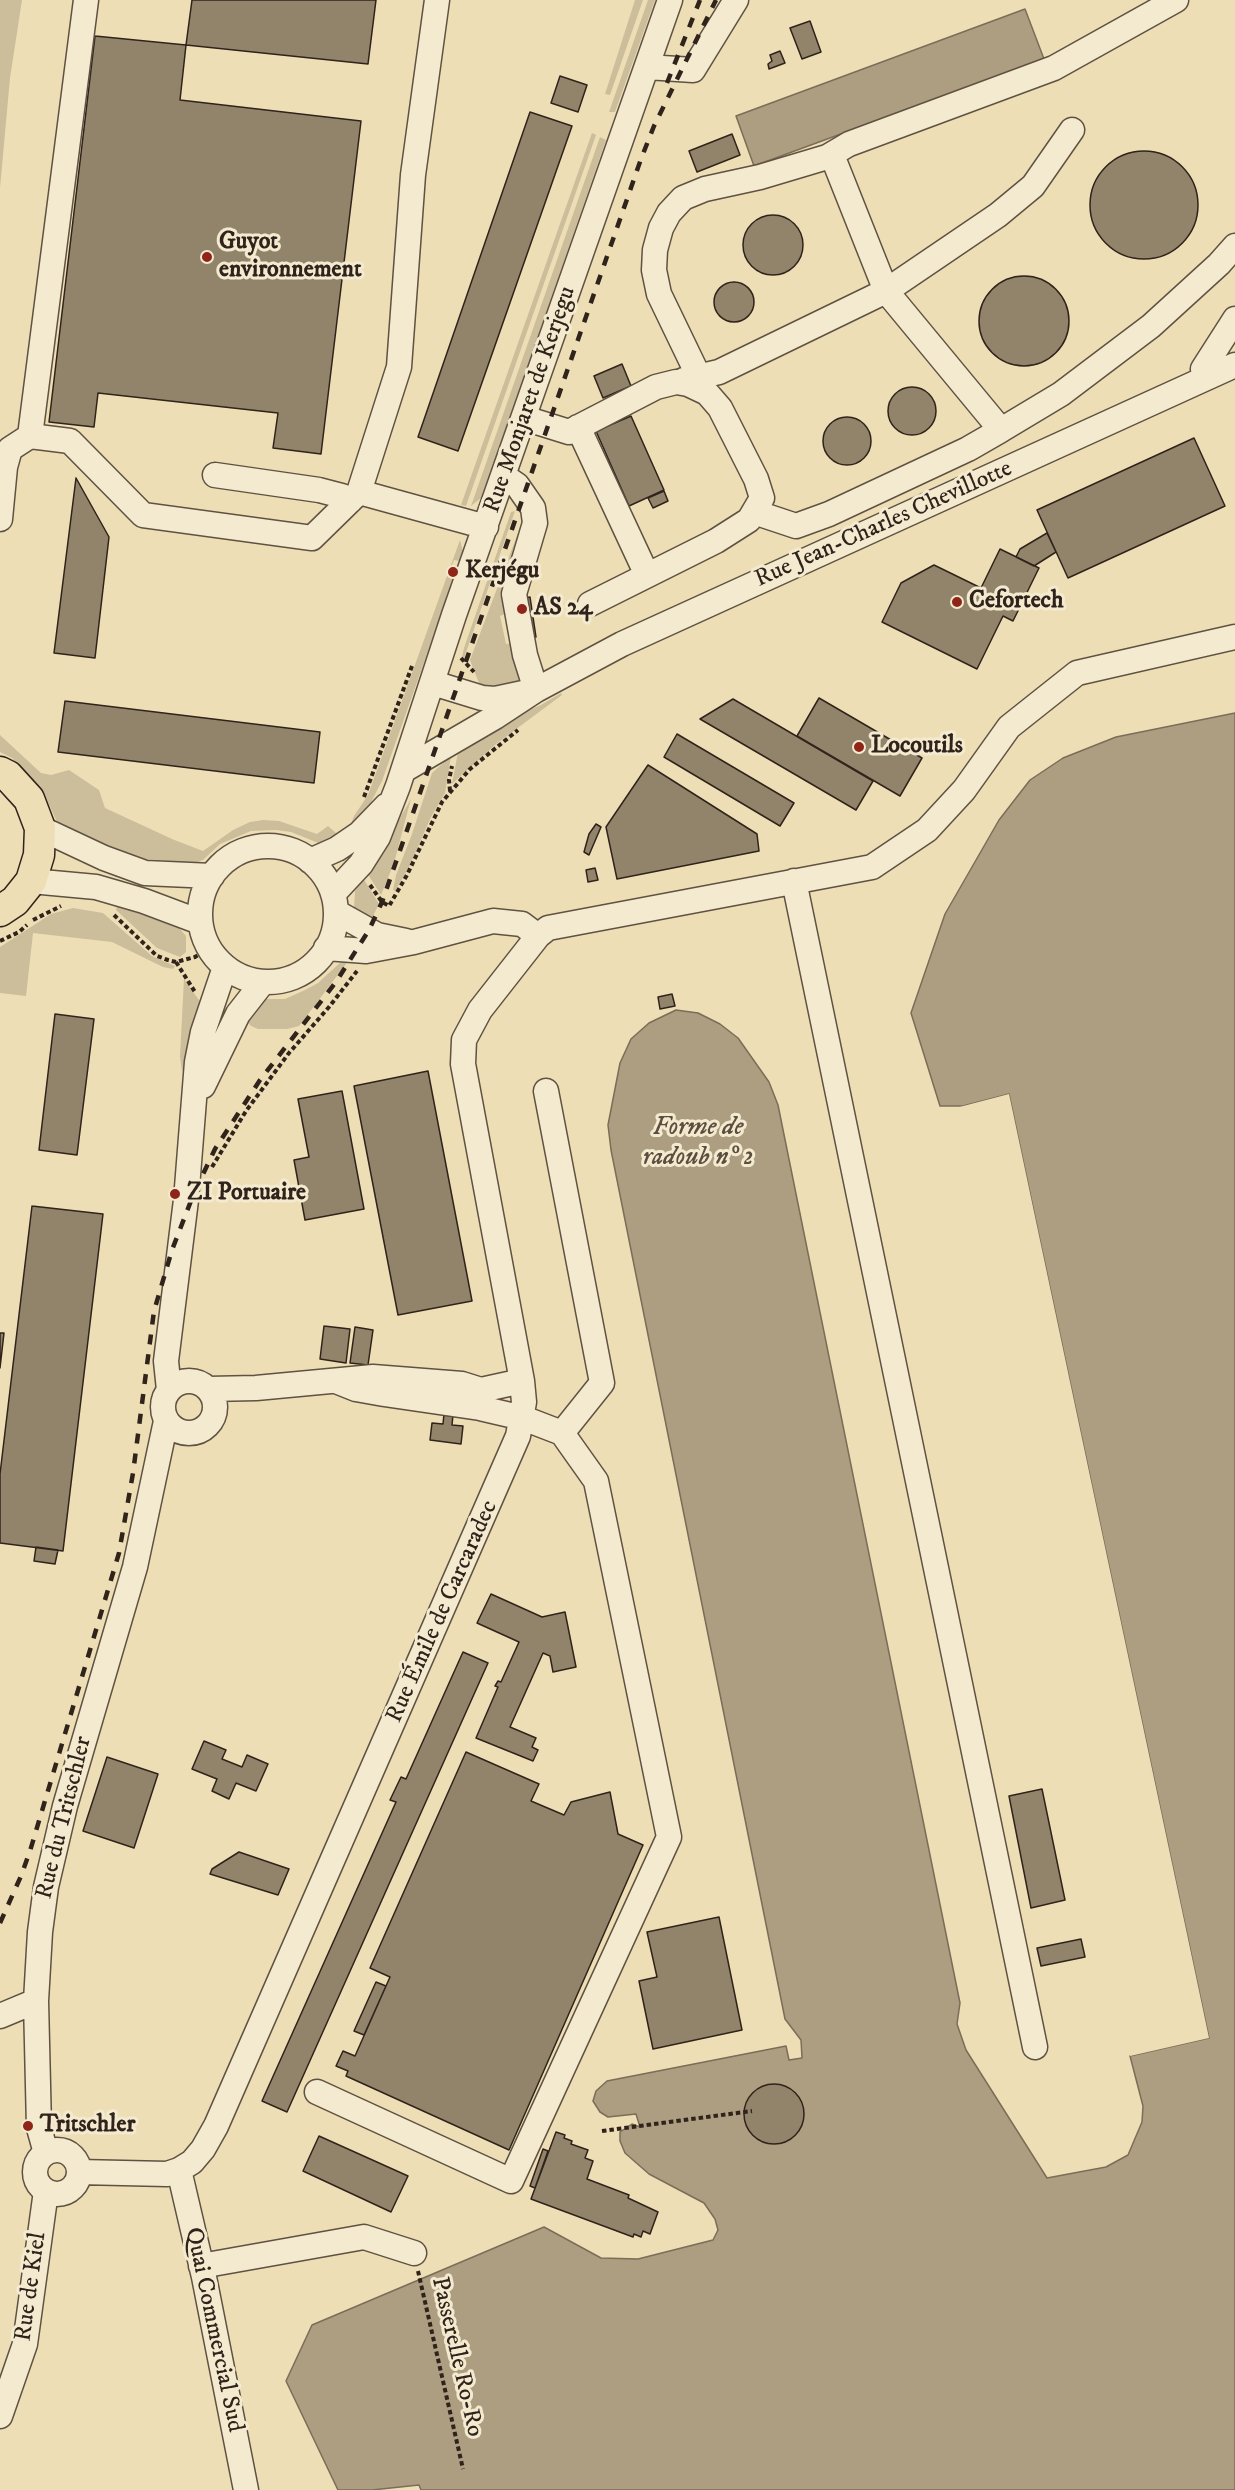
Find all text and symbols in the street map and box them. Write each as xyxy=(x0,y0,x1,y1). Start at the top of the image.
place label: Guyot environnement xyxy=(219,229,362,285)
marker: Guyot environnement xyxy=(200,250,214,264)
street label: Rue Monjaret de Kerjegu xyxy=(479,283,583,517)
street label: Rue Jean-Charles Chevillotte xyxy=(751,455,1017,595)
place label: Kerjégu xyxy=(465,558,539,586)
marker: Kerjégu xyxy=(446,565,460,579)
place label: Cefortech xyxy=(969,588,1064,616)
place label: AS 24 xyxy=(534,595,593,623)
marker: Cefortech xyxy=(950,595,964,609)
marker: AS 24 xyxy=(515,602,529,616)
place label: Locoutils xyxy=(871,733,963,761)
marker: Locoutils xyxy=(852,740,866,754)
water label: Forme de radoub nº 2 xyxy=(643,1113,753,1174)
place label: ZI Portuaire xyxy=(187,1180,306,1208)
marker: ZI Portuaire xyxy=(168,1187,182,1201)
street label: Rue Émile de Carcaradec xyxy=(381,1497,505,1727)
street label: Rue du Tritschler xyxy=(31,1734,99,1902)
place label: Tritschler xyxy=(40,2112,135,2140)
marker: Tritschler xyxy=(21,2119,35,2133)
street label: Quai Commercial Sud xyxy=(177,2225,249,2435)
street label: Rue de Kiel xyxy=(10,2231,54,2343)
street label: Passerelle Ro-Ro xyxy=(424,2274,488,2440)

